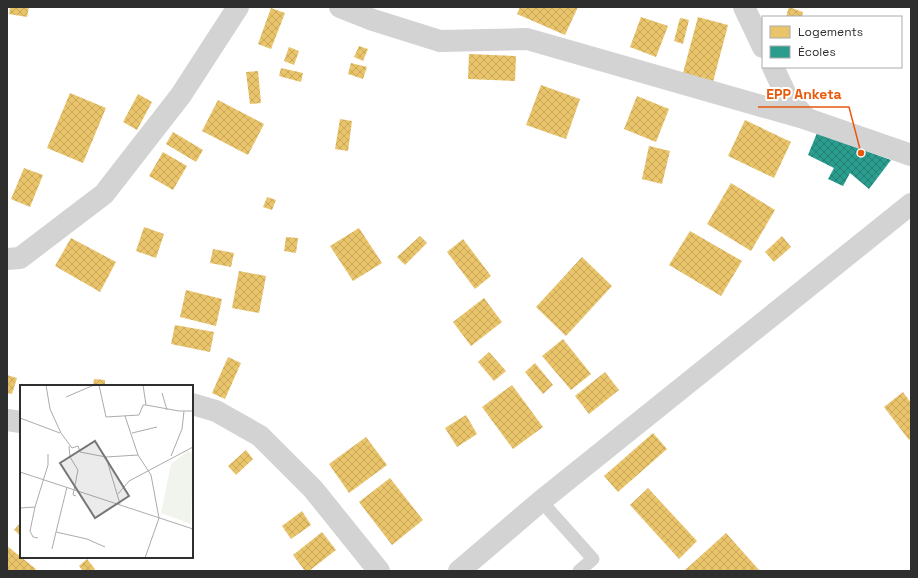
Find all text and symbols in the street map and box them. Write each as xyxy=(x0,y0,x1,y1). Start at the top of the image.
legend xyxy=(762,16,902,68)
text: Logements xyxy=(798,24,863,40)
text: Écoles xyxy=(798,44,836,60)
callout: EPP Anketa xyxy=(758,81,849,107)
text: EPP Anketa xyxy=(766,85,842,103)
inset map xyxy=(20,385,193,558)

